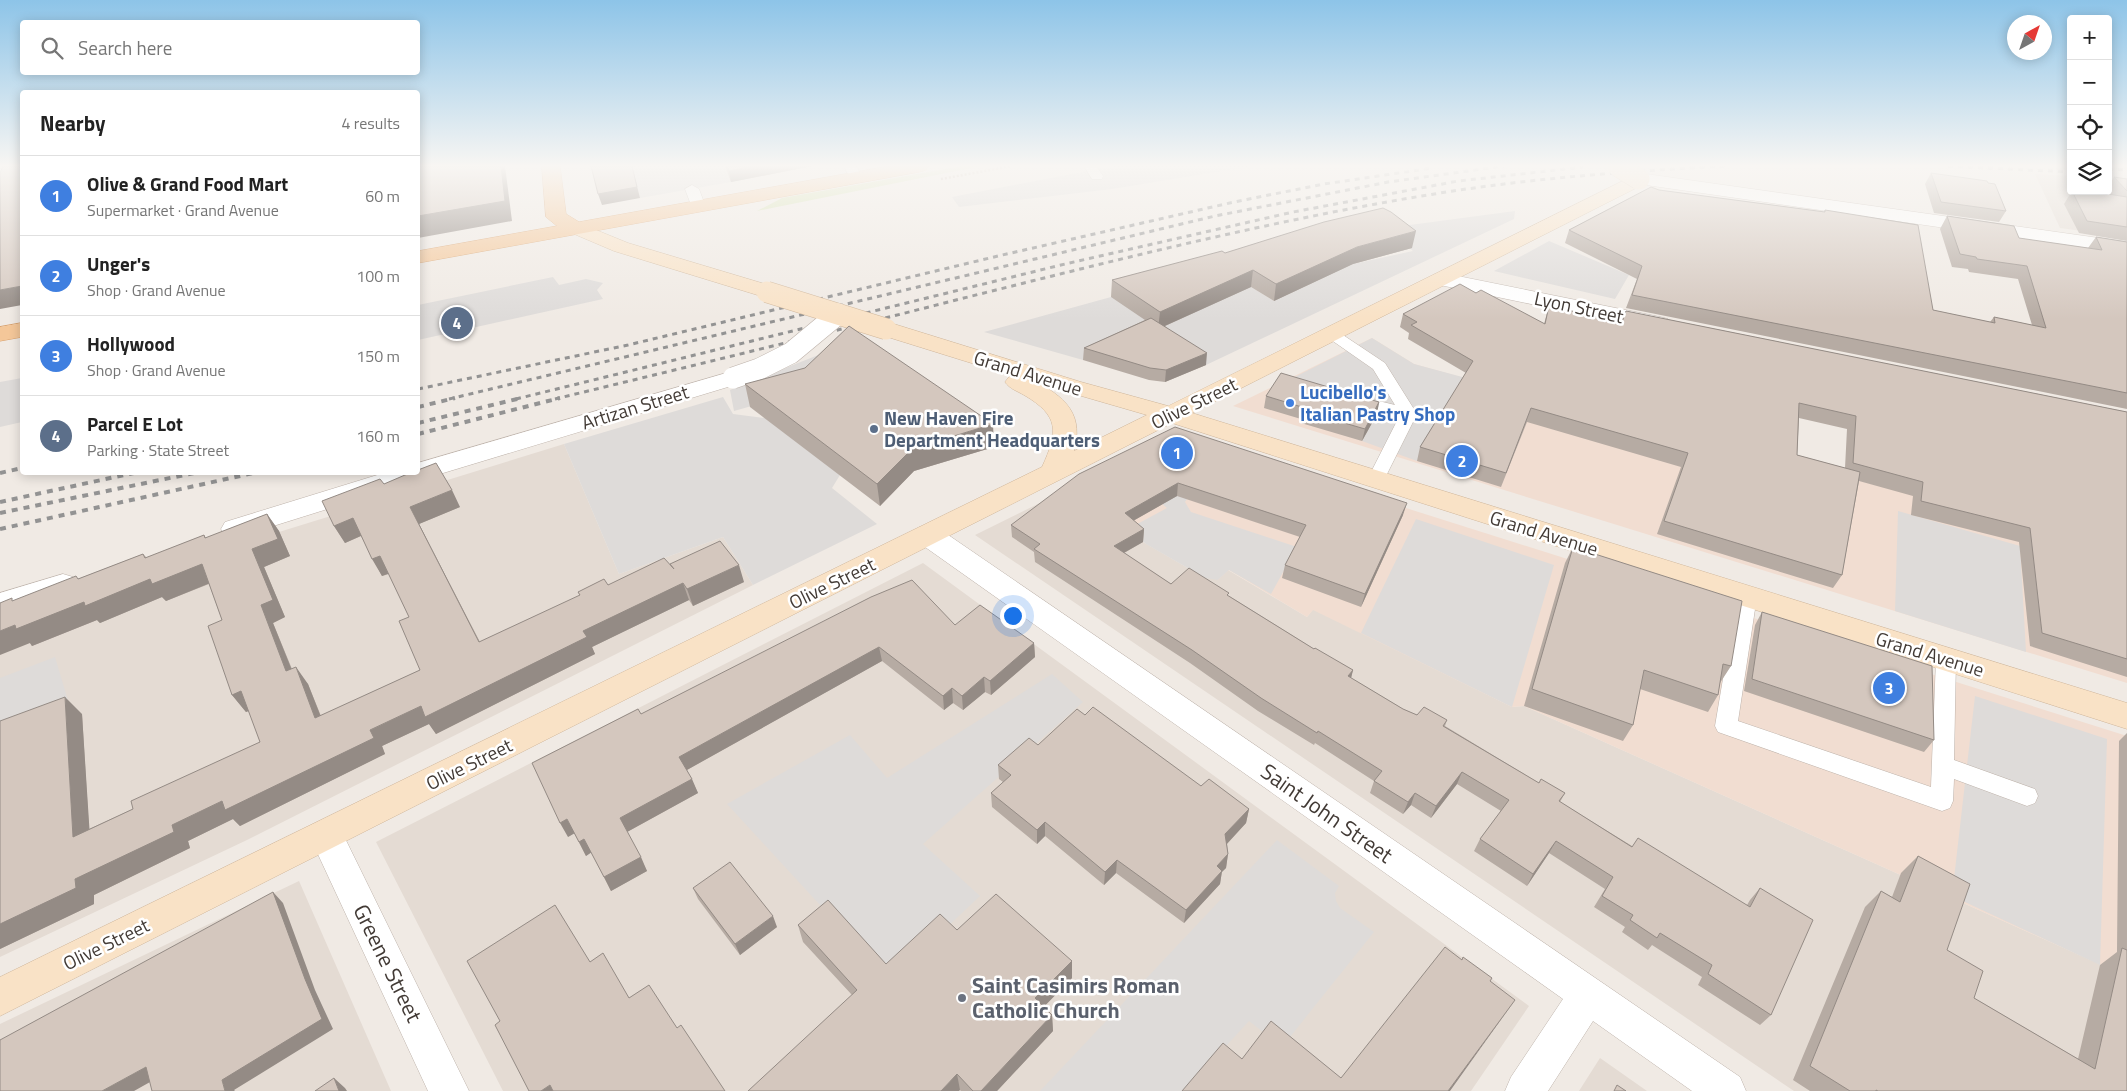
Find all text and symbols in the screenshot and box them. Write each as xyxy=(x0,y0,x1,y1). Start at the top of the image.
north arrow xyxy=(2007,15,2052,60)
map controls xyxy=(2067,15,2112,195)
button: + xyxy=(2067,15,2112,60)
search box xyxy=(20,20,420,75)
text: Search here xyxy=(78,33,172,62)
icon: search xyxy=(38,34,66,62)
button: − xyxy=(2067,60,2112,105)
button: locate xyxy=(2067,105,2112,150)
text: Nearby xyxy=(40,107,105,139)
text: 4 results xyxy=(341,111,400,135)
button: layers xyxy=(2067,150,2112,195)
text: Olive & Grand Food Mart xyxy=(87,169,288,198)
text: 1 xyxy=(52,184,60,208)
text: 60 m xyxy=(365,184,400,208)
text: Supermarket · Grand Avenue xyxy=(87,198,279,222)
text: Unger's xyxy=(87,249,150,278)
text: 2 xyxy=(52,264,60,288)
text: 100 m xyxy=(356,264,400,288)
text: Shop · Grand Avenue xyxy=(87,278,226,302)
street label: Lyon Street xyxy=(1532,283,1627,330)
pin: 4 xyxy=(441,304,473,342)
text: Hollywood xyxy=(87,329,175,358)
street label: Grand Avenue xyxy=(971,342,1086,403)
text: 3 xyxy=(52,344,60,368)
text: 150 m xyxy=(356,344,400,368)
text: Shop · Grand Avenue xyxy=(87,358,226,382)
street label: Olive Street xyxy=(1146,369,1242,436)
street label: Artizan Street xyxy=(578,376,692,437)
place label: Lucibello's Italian Pastry Shop xyxy=(1300,377,1455,428)
marker: Lucibello's Italian Pastry Shop xyxy=(1284,397,1296,409)
place label: New Haven Fire Department Headquarters xyxy=(884,403,1100,454)
text: Parcel E Lot xyxy=(87,409,183,438)
marker: New Haven Fire Department Headquarters xyxy=(868,423,880,435)
text: 4 xyxy=(52,424,60,448)
text: 160 m xyxy=(356,424,400,448)
pin: 1 xyxy=(1161,434,1193,472)
text: Parking · State Street xyxy=(87,438,229,462)
pin: 2 xyxy=(1446,442,1478,480)
street label: Grand Avenue xyxy=(1487,502,1602,563)
street label: Olive Street xyxy=(784,549,880,616)
your location xyxy=(1000,603,1026,629)
street label: Grand Avenue xyxy=(1873,623,1988,684)
pin: 3 xyxy=(1873,669,1905,707)
street label: Olive Street xyxy=(421,730,517,797)
street label: Saint John Street xyxy=(1254,755,1401,872)
street label: Greene Street xyxy=(345,898,431,1028)
street label: Olive Street xyxy=(58,910,154,977)
place label: Saint Casimirs Roman Catholic Church xyxy=(972,968,1180,1027)
marker: Saint Casimirs Roman Catholic Church xyxy=(956,992,968,1004)

